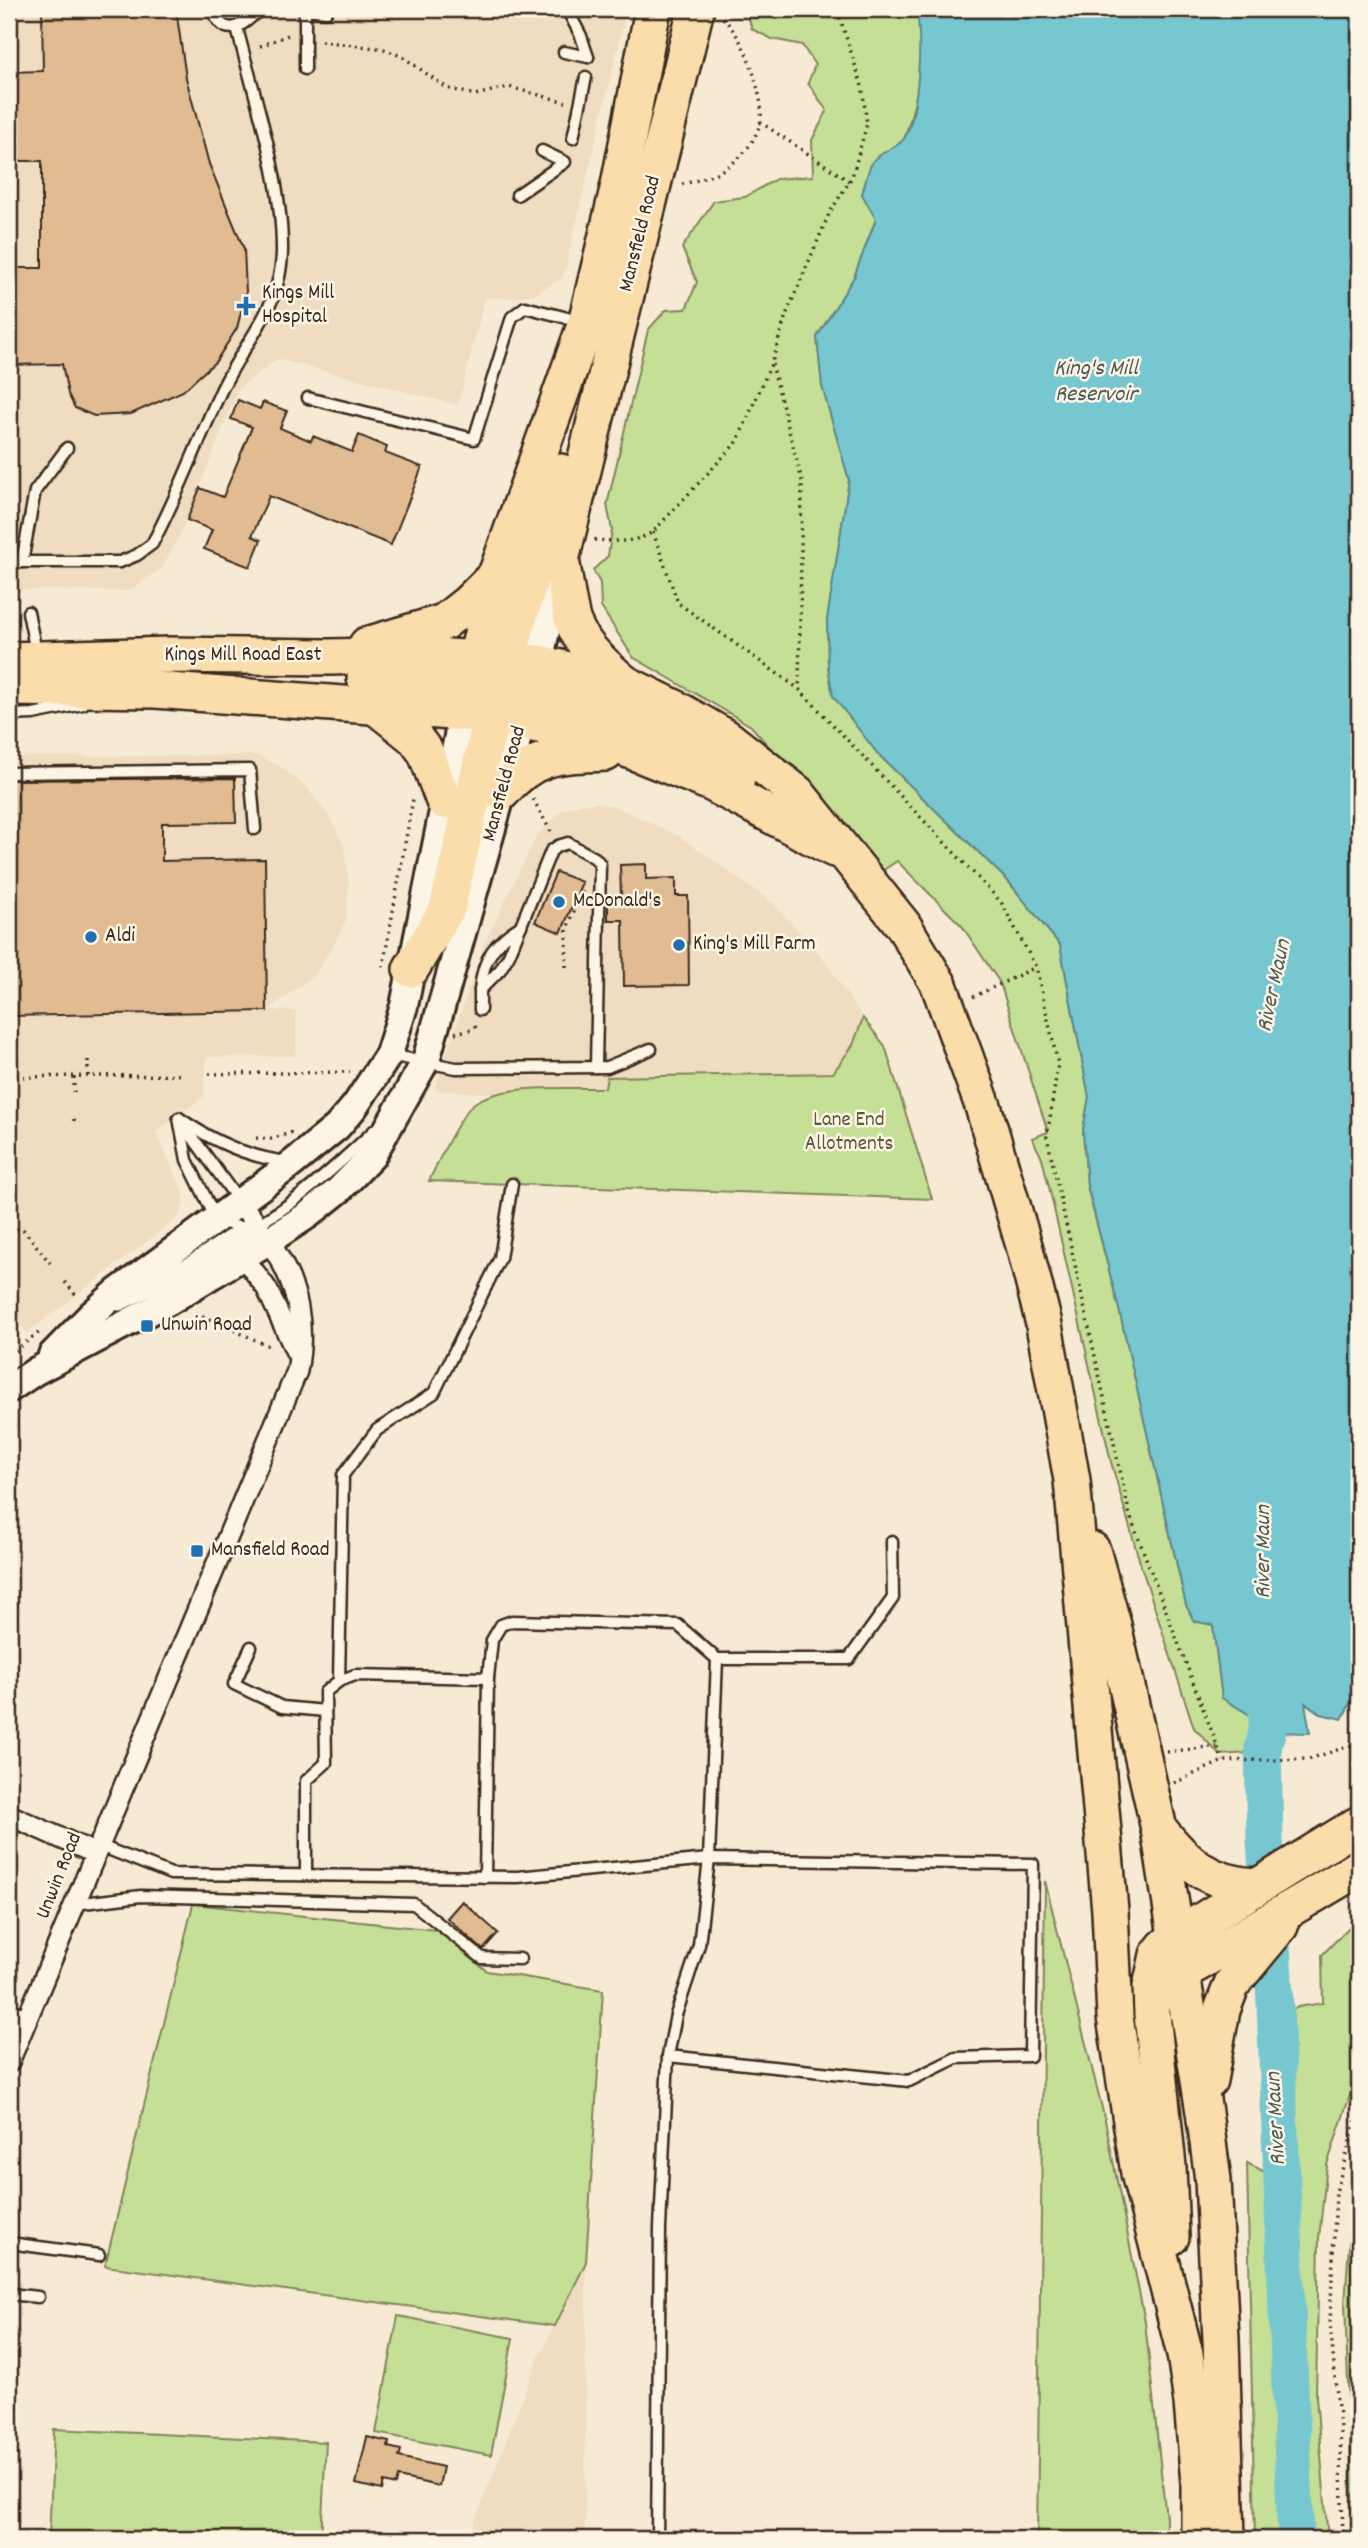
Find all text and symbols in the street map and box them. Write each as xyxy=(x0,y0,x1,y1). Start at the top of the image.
street label: Mansfield Road xyxy=(612,173,670,295)
place label: Kings Mill Hospital xyxy=(262,279,334,333)
marker: Kings Mill Hospital xyxy=(236,296,256,316)
water label: King's Mill Reservoir xyxy=(1054,353,1140,412)
street label: Kings Mill Road East xyxy=(164,641,322,671)
street label: Mansfield Road xyxy=(475,723,535,845)
place label: McDonald's xyxy=(573,887,661,917)
marker: McDonald's xyxy=(551,894,567,910)
place label: Aldi xyxy=(105,922,135,952)
marker: Aldi xyxy=(83,929,99,945)
place label: King's Mill Farm xyxy=(693,930,816,960)
water label: River Maun xyxy=(1249,935,1301,1035)
marker: King's Mill Farm xyxy=(671,937,687,953)
park label: Lane End Allotments xyxy=(805,1106,893,1160)
place label: Unwin Road xyxy=(161,1311,252,1341)
marker: Unwin Road xyxy=(139,1318,155,1334)
water label: River Maun xyxy=(1248,1504,1281,1599)
place label: Mansfield Road xyxy=(211,1536,330,1566)
marker: Mansfield Road xyxy=(189,1543,205,1559)
street label: Unwin Road xyxy=(29,1828,91,1924)
water label: River Maun xyxy=(1258,2070,1296,2167)

